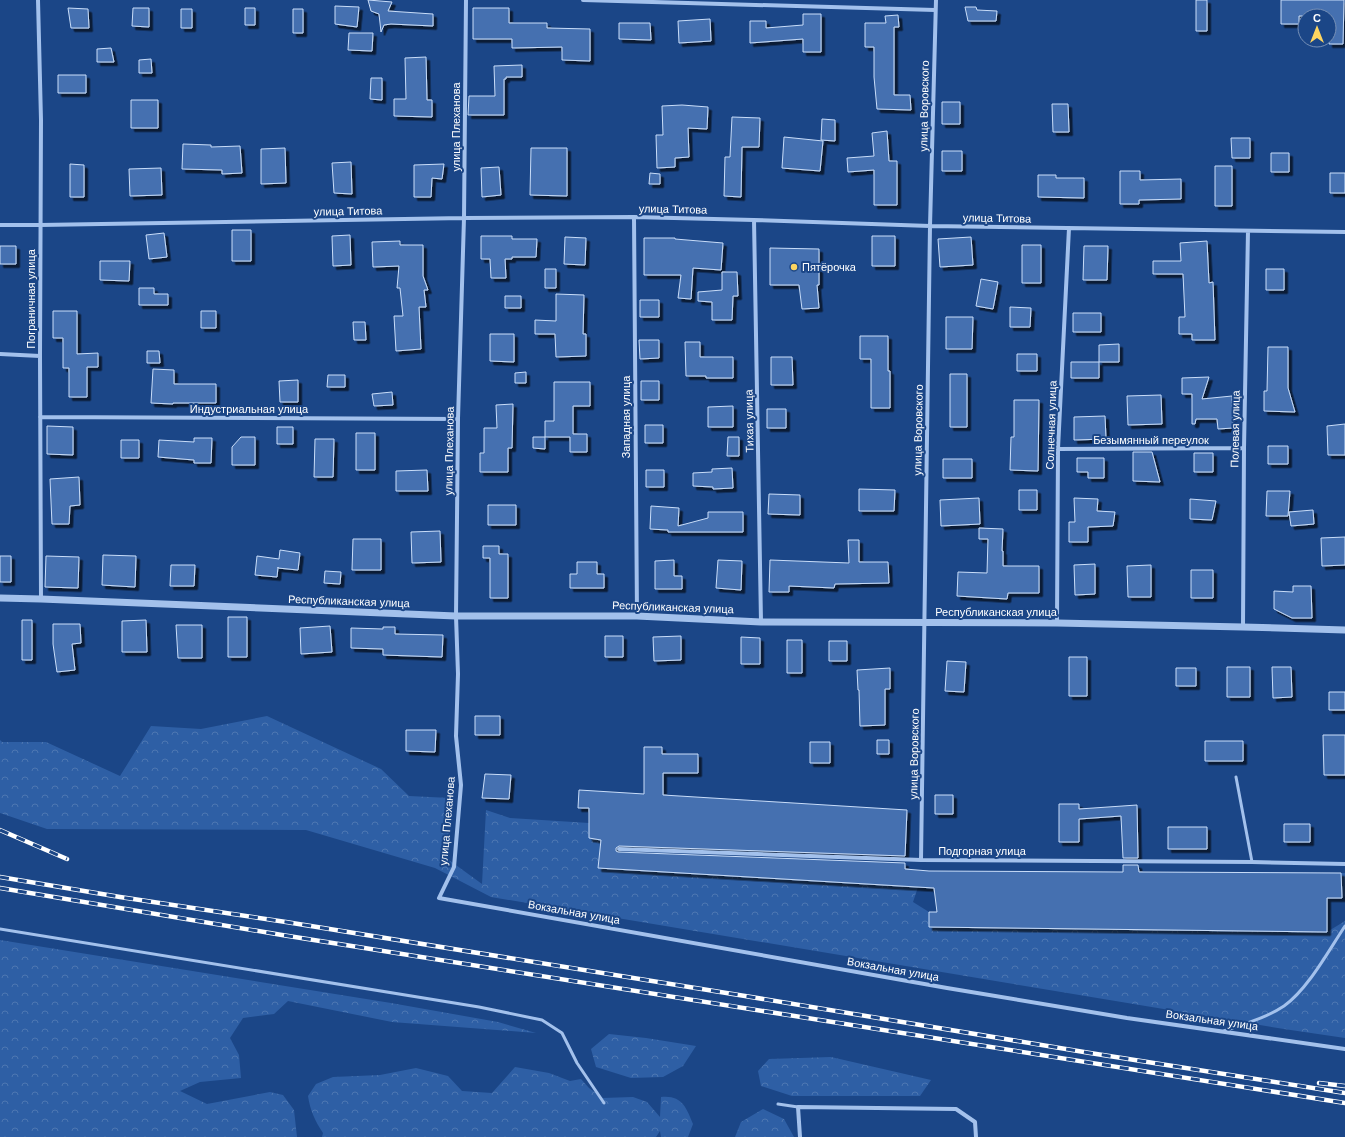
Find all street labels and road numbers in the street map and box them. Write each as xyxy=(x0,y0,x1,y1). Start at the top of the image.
street label: улица Воровского xyxy=(917,60,931,152)
street label: улица Плеханова xyxy=(450,82,462,172)
street label: улица Титова xyxy=(639,202,708,216)
street label: улица Титова xyxy=(314,204,383,218)
street label: улица Титова xyxy=(963,211,1032,225)
street label: Пограничная улица xyxy=(25,248,37,349)
street label: Западная улица xyxy=(620,375,632,458)
street label: Солнечная улица xyxy=(1043,379,1059,470)
street label: улица Воровского xyxy=(911,384,925,476)
street label: Тихая улица xyxy=(742,388,756,453)
street label: Полевая улица xyxy=(1228,389,1242,468)
street label: Индустриальная улица xyxy=(190,403,309,415)
street label: улица Плеханова xyxy=(442,406,456,496)
street label: Безымянный переулок xyxy=(1093,434,1209,446)
street label: Республиканская улица xyxy=(288,593,411,609)
street label: Республиканская улица xyxy=(612,599,735,615)
street label: Республиканская улица xyxy=(935,606,1058,618)
street label: улица Воровского xyxy=(907,708,921,800)
street label: улица Плеханова xyxy=(437,775,457,866)
street label: Подгорная улица xyxy=(938,845,1027,857)
street label: Вокзальная улица xyxy=(527,898,622,926)
street label: Вокзальная улица xyxy=(846,955,941,983)
street label: Вокзальная улица xyxy=(1165,1008,1260,1033)

